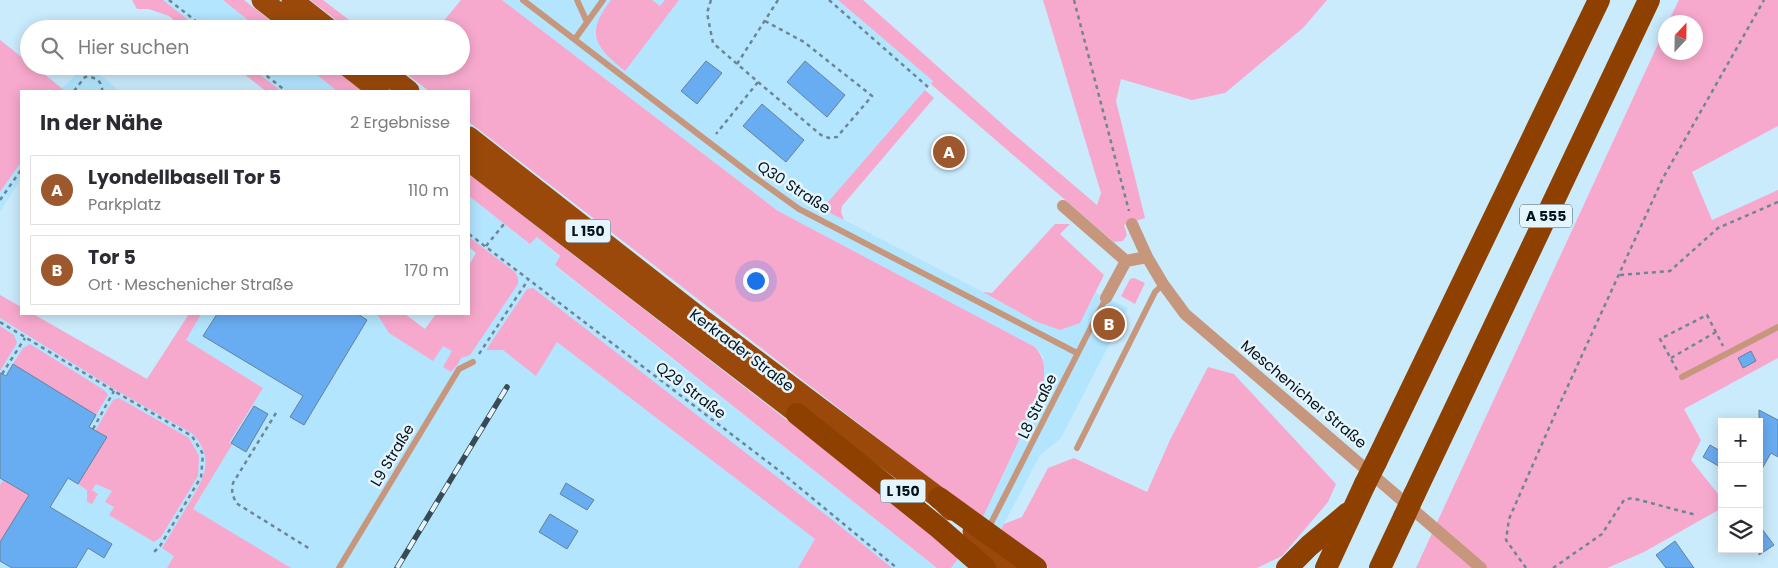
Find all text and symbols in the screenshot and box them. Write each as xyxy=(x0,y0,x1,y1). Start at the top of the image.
north arrow xyxy=(1658,15,1703,60)
search box xyxy=(20,20,470,75)
icon: search xyxy=(38,34,66,62)
text: Hier suchen xyxy=(78,34,189,61)
text: In der Nähe xyxy=(40,108,163,137)
text: 2 Ergebnisse xyxy=(350,111,450,134)
pin: A xyxy=(933,133,965,171)
street label: Q30 Straße xyxy=(753,155,835,219)
text: Lyondellbasell Tor 5 xyxy=(88,164,281,191)
text: A xyxy=(51,179,63,202)
text: 110 m xyxy=(408,179,449,202)
text: Parkplatz xyxy=(88,193,161,216)
road number: A 555 xyxy=(1520,205,1572,228)
road number: L 150 xyxy=(566,220,610,242)
text: Tor 5 xyxy=(88,244,136,271)
text: B xyxy=(52,259,62,282)
text: 170 m xyxy=(404,259,449,282)
your location xyxy=(743,268,769,294)
text: Ort · Meschenicher Straße xyxy=(88,273,293,296)
street label: Kerkrader Straße xyxy=(685,304,799,396)
pin: B xyxy=(1093,305,1125,343)
street label: Meschenicher Straße xyxy=(1237,335,1371,453)
street label: Q29 Straße xyxy=(651,357,731,423)
street label: L8 Straße xyxy=(1012,370,1062,442)
map controls xyxy=(1718,418,1763,553)
button: + xyxy=(1718,418,1763,463)
street label: L9 Straße xyxy=(365,420,419,490)
button: − xyxy=(1718,463,1763,508)
road number: L 150 xyxy=(880,480,926,502)
button: layers xyxy=(1718,508,1763,553)

